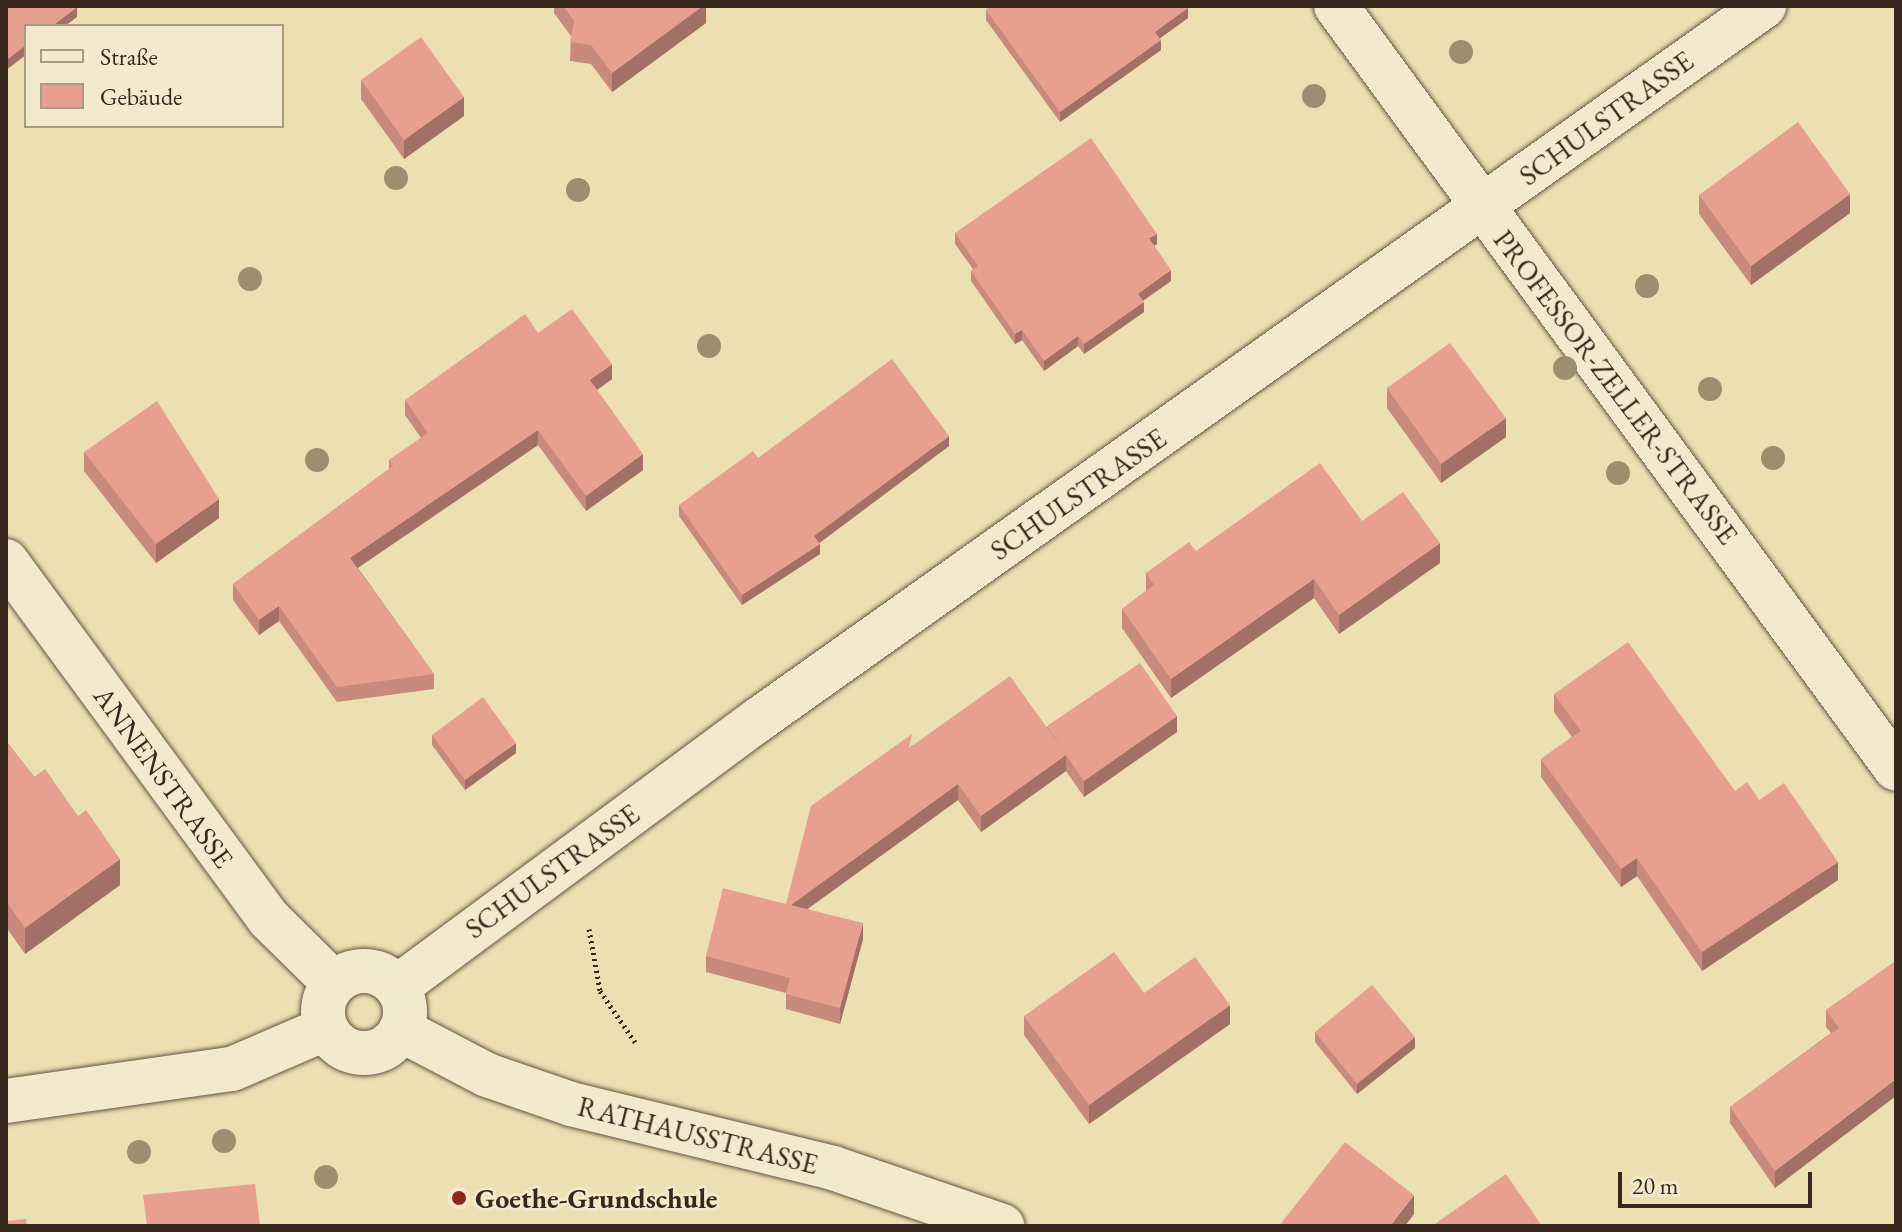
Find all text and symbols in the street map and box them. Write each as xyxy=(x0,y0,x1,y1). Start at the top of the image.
legend xyxy=(24,24,284,128)
text: Straße xyxy=(100,41,158,72)
street label: SCHULSTRASSE xyxy=(1513,44,1699,192)
text: Gebäude xyxy=(100,81,182,112)
street label: PROFESSOR-ZELLER-STRASSE xyxy=(1487,223,1745,551)
street label: SCHULSTRASSE xyxy=(984,421,1172,567)
street label: ANNENSTRASSE xyxy=(87,680,241,874)
street label: SCHULSTRASSE xyxy=(459,797,645,945)
street label: RATHAUSSTRASSE xyxy=(574,1089,822,1181)
scale bar xyxy=(1622,1156,1816,1206)
text: 20 m xyxy=(1632,1170,1679,1201)
place label: Goethe-Grundschule xyxy=(475,1181,717,1215)
marker: Goethe-Grundschule xyxy=(450,1189,468,1207)

